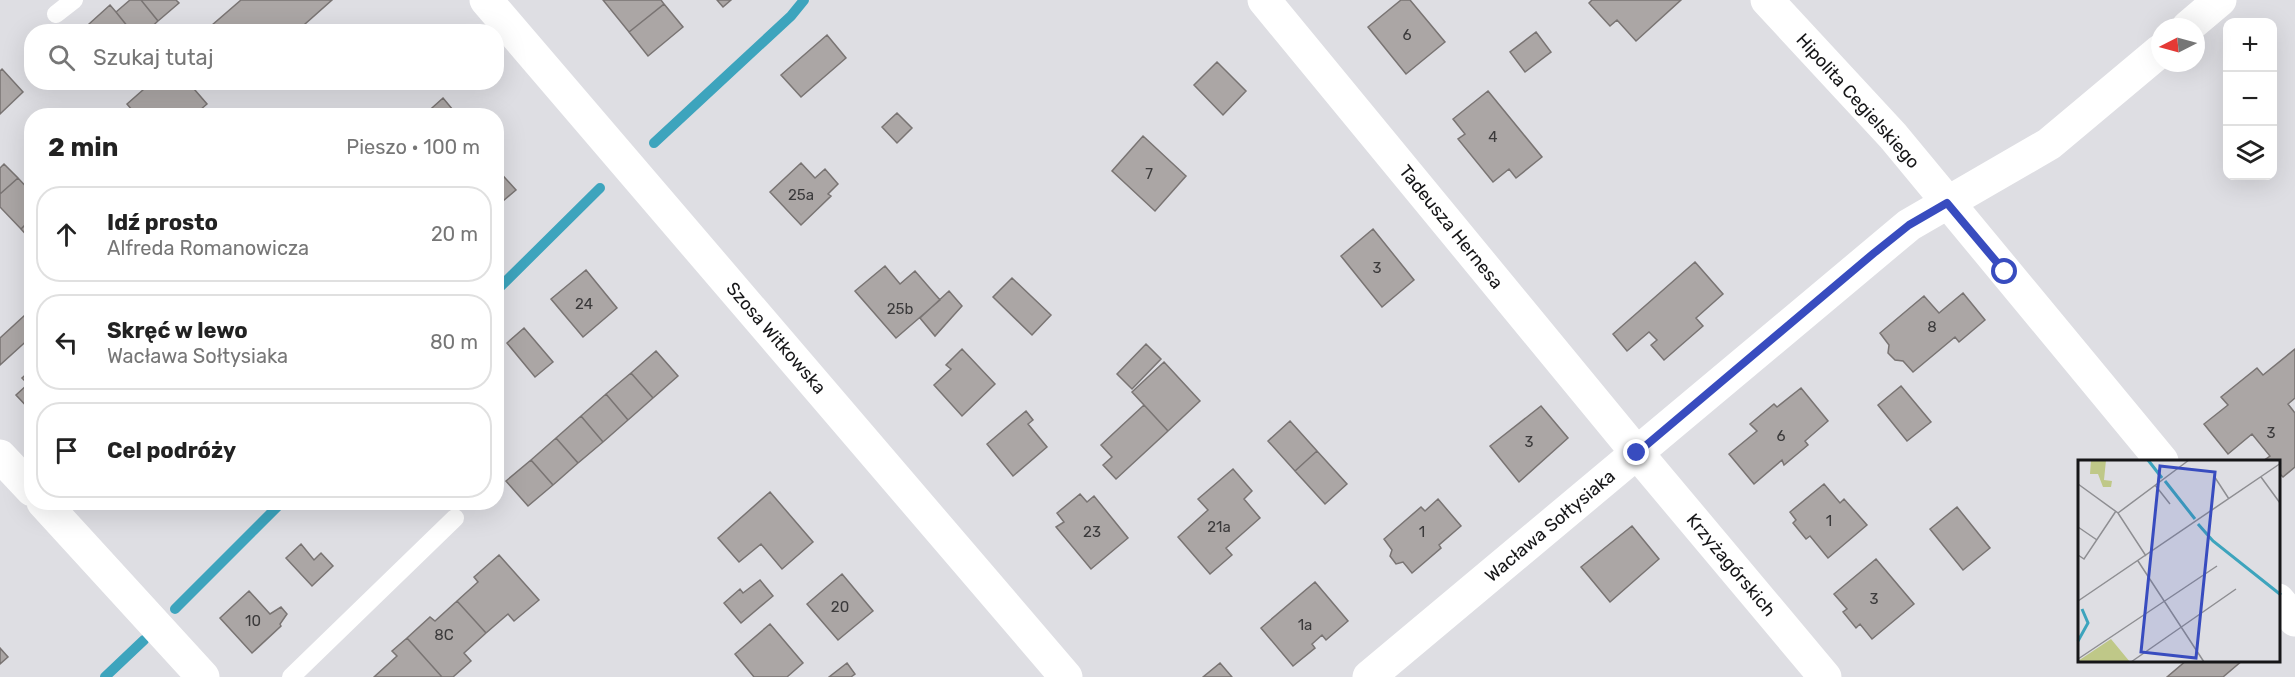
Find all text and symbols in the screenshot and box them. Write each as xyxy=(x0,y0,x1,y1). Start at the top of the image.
north arrow xyxy=(2151,18,2205,72)
map controls xyxy=(2223,18,2277,180)
button: + xyxy=(2223,18,2277,72)
search box xyxy=(24,24,504,90)
house number: 6 xyxy=(1402,26,1412,44)
street label: Hipolita Cegielskiego xyxy=(1792,29,1924,173)
icon: search xyxy=(45,41,78,74)
text: Szukaj tutaj xyxy=(93,44,214,71)
button: − xyxy=(2223,72,2277,126)
button: layers xyxy=(2223,126,2277,180)
house number: 4 xyxy=(1488,128,1498,146)
text: 2 min xyxy=(48,132,118,163)
text: Pieszo · 100 m xyxy=(346,135,480,159)
street label: Tadeusza Hernesa xyxy=(1394,161,1508,293)
house number: 7 xyxy=(1145,165,1153,183)
house number: 25a xyxy=(788,186,814,204)
text: Idź prosto xyxy=(107,209,218,236)
icon: ahead xyxy=(50,218,83,251)
text: 20 m xyxy=(431,222,478,246)
text: Alfreda Romanowicza xyxy=(107,236,309,260)
route start xyxy=(1991,258,2017,284)
house number: 3 xyxy=(1372,259,1382,277)
street label: Szosa Witkowska xyxy=(721,278,831,398)
house number: 24 xyxy=(575,295,593,313)
house number: 25b xyxy=(887,300,913,318)
text: Skręć w lewo xyxy=(107,317,248,344)
house number: 8 xyxy=(1927,318,1937,336)
icon: left xyxy=(50,326,83,359)
text: 80 m xyxy=(430,330,478,354)
text: Wacława Sołtysiaka xyxy=(107,344,288,368)
house number: 3 xyxy=(2266,424,2276,442)
house number: 6 xyxy=(1776,427,1786,445)
house number: 3 xyxy=(1524,433,1534,451)
icon: arrive xyxy=(50,434,83,467)
text: Cel podróży xyxy=(107,437,236,464)
route end xyxy=(1623,439,1649,465)
inset map xyxy=(2078,460,2280,662)
street label: Wacława Sołtysiaka xyxy=(1481,465,1619,587)
street label: Krzyżagórskich xyxy=(1682,509,1780,621)
house number: 1 xyxy=(1826,512,1832,530)
house number: 21a xyxy=(1207,518,1231,536)
house number: 23 xyxy=(1083,523,1101,541)
house number: 1 xyxy=(1419,523,1425,541)
house number: 3 xyxy=(1869,590,1879,608)
house number: 20 xyxy=(831,598,849,616)
house number: 10 xyxy=(245,612,261,630)
house number: 1a xyxy=(1298,616,1312,634)
house number: 8C xyxy=(434,626,454,644)

